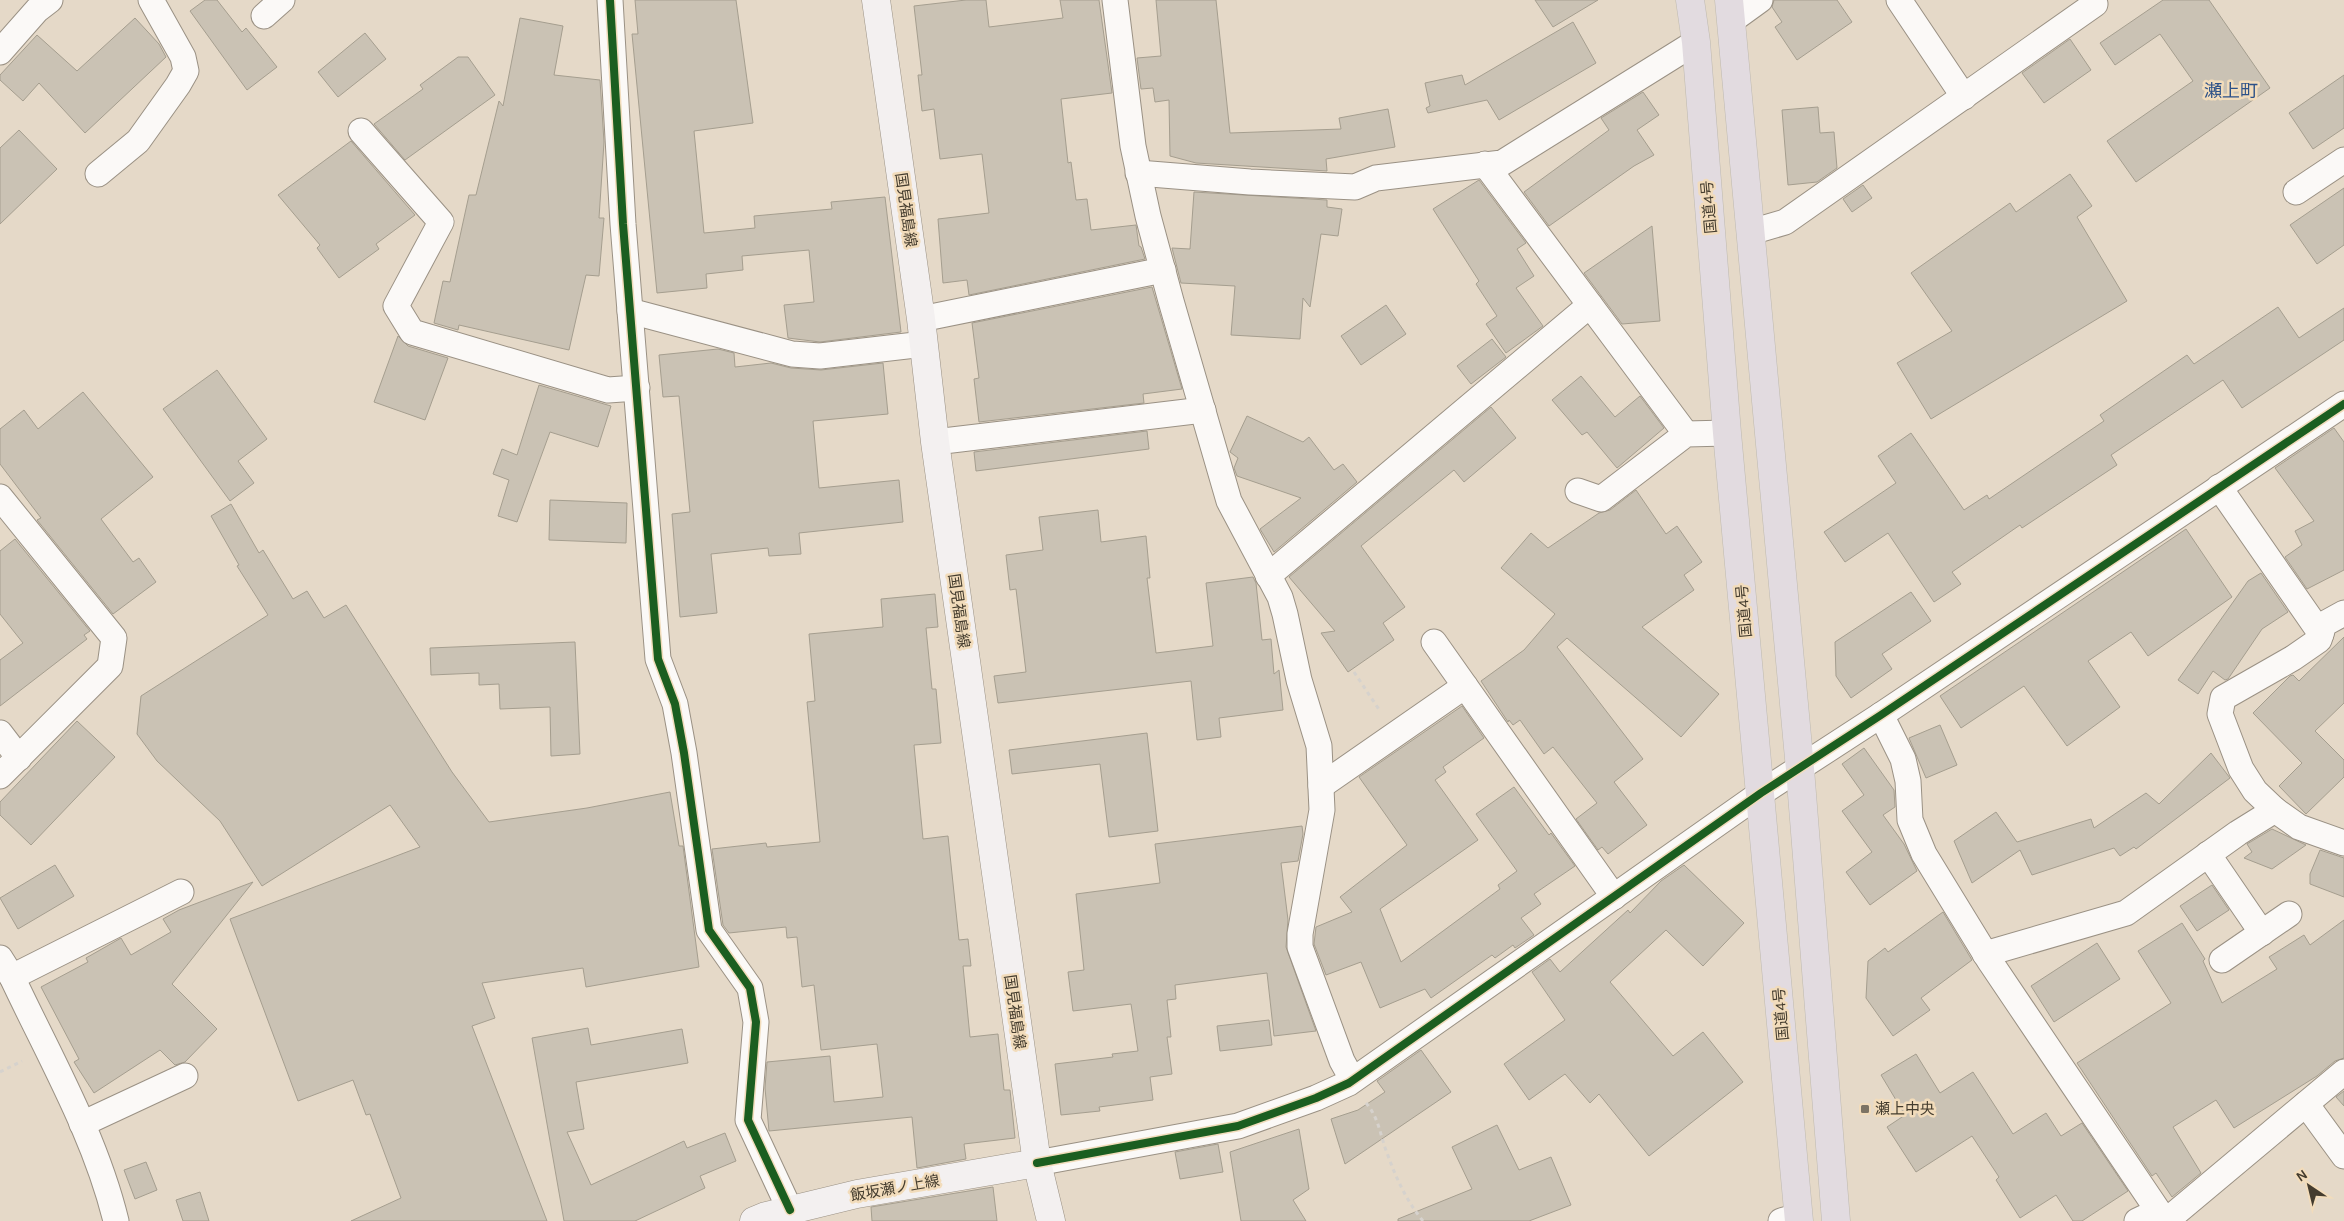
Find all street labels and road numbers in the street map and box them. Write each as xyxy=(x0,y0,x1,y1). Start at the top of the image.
street label: 国見福島線 xyxy=(892,172,920,248)
street label: 国道4号 xyxy=(1698,180,1720,234)
street label: 国見福島線 xyxy=(945,573,973,649)
street label: 国道4号 xyxy=(1733,584,1755,638)
street label: 国見福島線 xyxy=(1001,974,1029,1050)
street label: 国道4号 xyxy=(1770,987,1792,1041)
street label: 飯坂瀬ノ上線 xyxy=(849,1171,941,1205)

